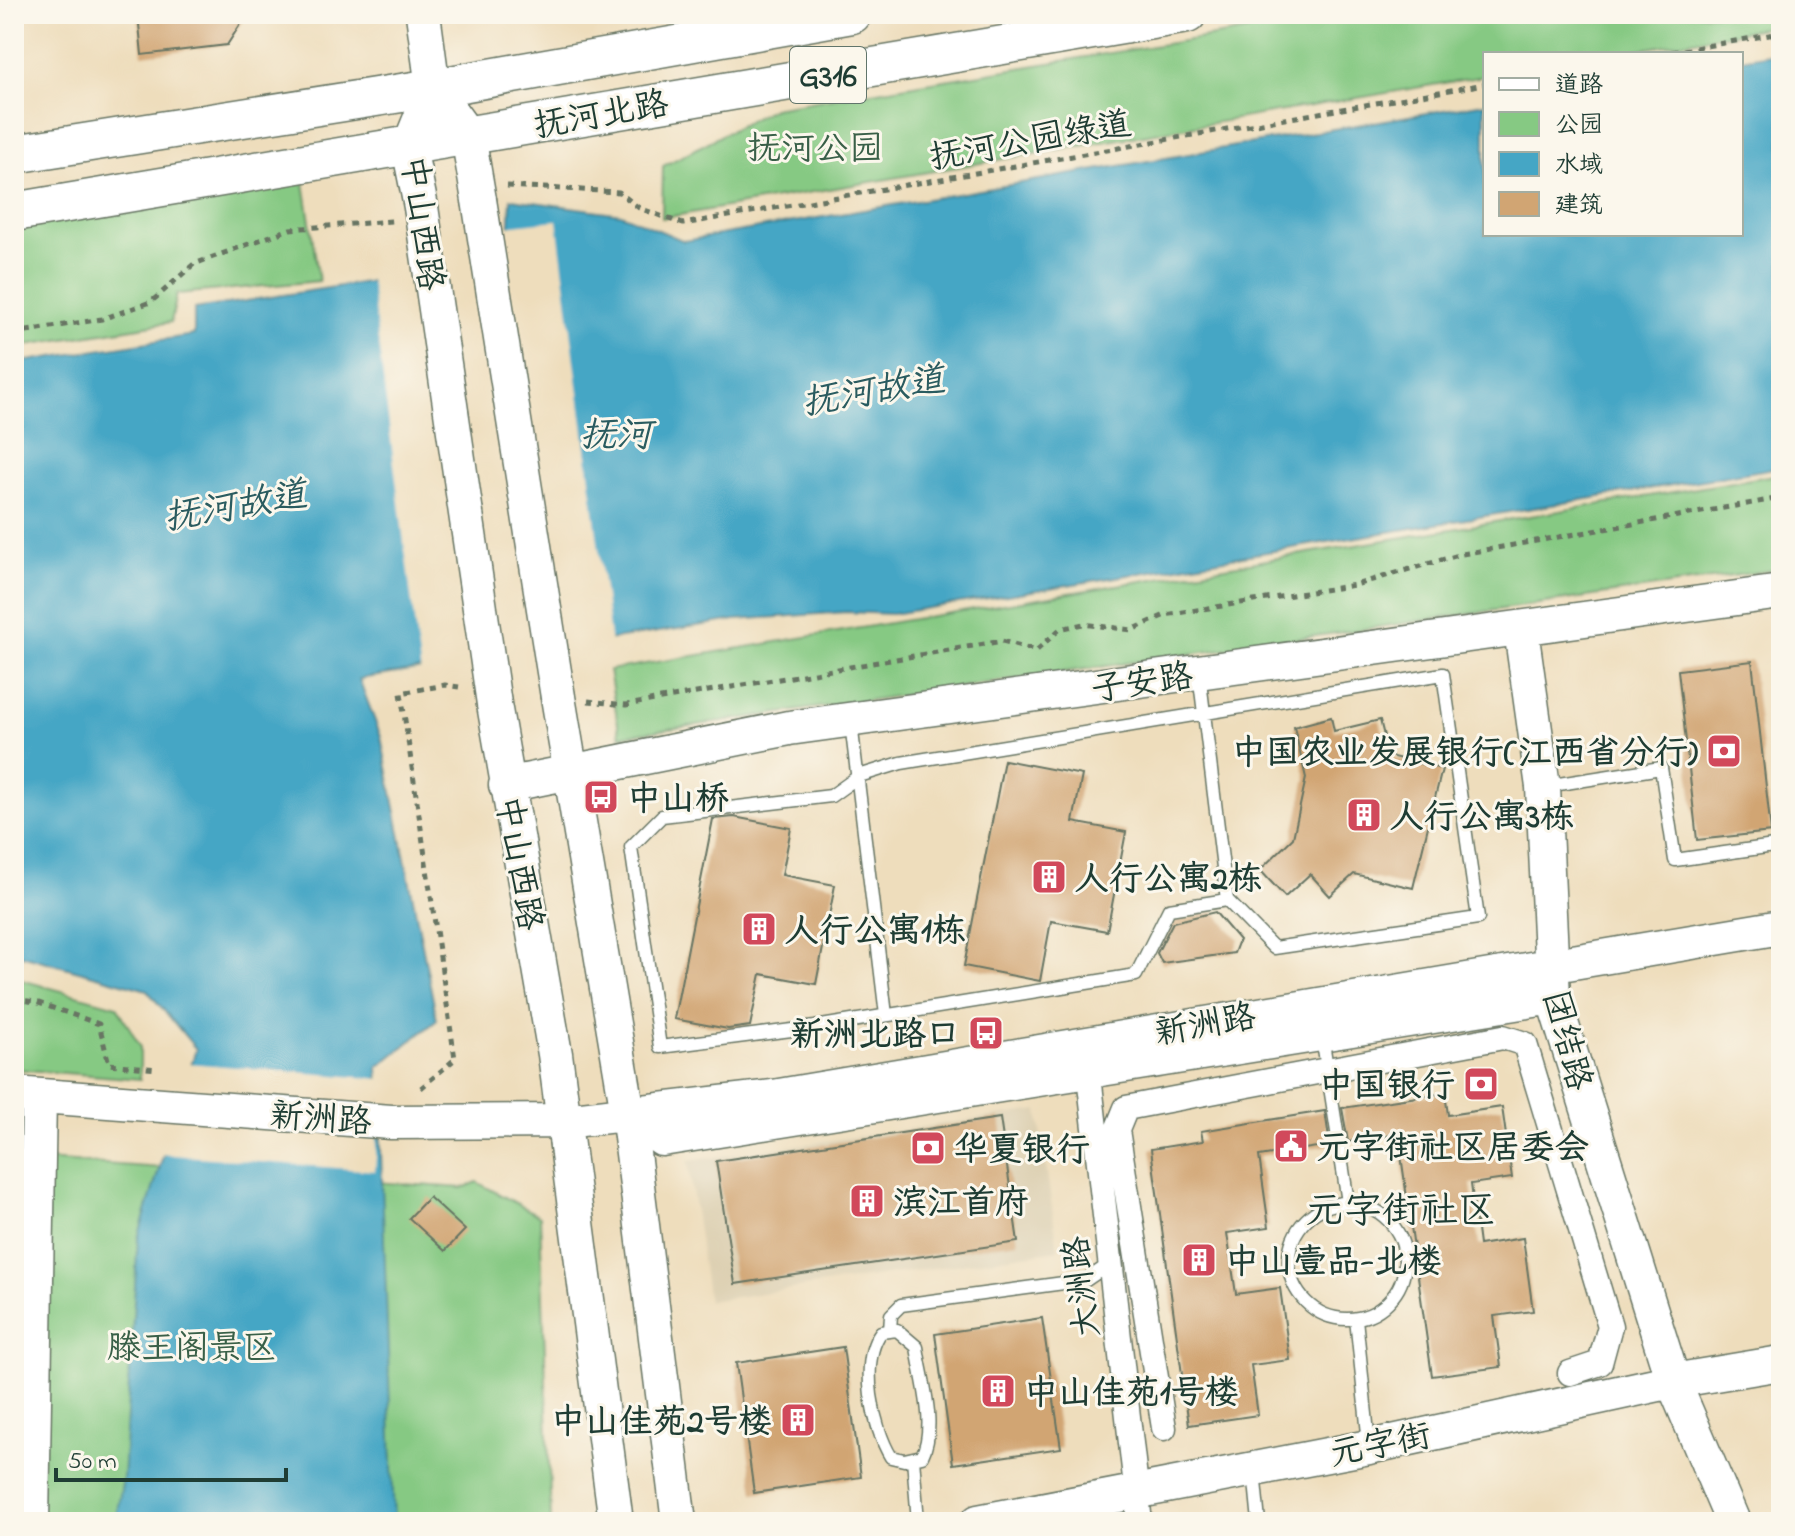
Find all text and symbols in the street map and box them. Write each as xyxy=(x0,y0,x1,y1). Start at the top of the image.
road number: G316 xyxy=(790,47,866,103)
legend xyxy=(1483,52,1743,236)
text: 道路 xyxy=(1555,69,1603,104)
street label: 抚河北路 xyxy=(530,81,673,153)
street label: 抚河公园绿道 xyxy=(926,101,1135,185)
text: 公园 xyxy=(1555,109,1603,144)
park label: 抚河公园 xyxy=(747,126,883,176)
text: 水域 xyxy=(1555,149,1603,184)
street label: 中山西路 xyxy=(386,153,454,294)
text: 建筑 xyxy=(1555,189,1603,224)
water label: 抚河故道 xyxy=(798,354,952,432)
water label: 抚河 xyxy=(580,411,657,464)
water label: 抚河故道 xyxy=(160,469,314,547)
street label: 子安路 xyxy=(1089,653,1197,717)
place label: 中国农业发展银行(江西省分行) xyxy=(1232,730,1698,780)
bank icon: 中国农业发展银行(江西省分行) xyxy=(1705,732,1743,770)
place label: 中山桥 xyxy=(627,776,729,826)
bus stop icon: 中山桥 xyxy=(582,778,620,816)
street label: 中山西路 xyxy=(481,792,553,935)
place label: 人行公寓3栋 xyxy=(1390,794,1574,844)
building icon: 人行公寓3栋 xyxy=(1345,796,1383,834)
place label: 人行公寓2栋 xyxy=(1075,856,1262,906)
building icon: 人行公寓2栋 xyxy=(1030,858,1068,896)
place label: 人行公寓1栋 xyxy=(785,908,966,958)
building icon: 人行公寓1栋 xyxy=(740,910,778,948)
street label: 团结路 xyxy=(1528,985,1602,1097)
street label: 新洲路 xyxy=(1151,993,1260,1060)
place label: 新洲北路口 xyxy=(790,1012,960,1062)
bus stop icon: 新洲北路口 xyxy=(967,1014,1005,1052)
place label: 中国银行 xyxy=(1319,1063,1455,1113)
bank icon: 中国银行 xyxy=(1462,1065,1500,1103)
street label: 新洲路 xyxy=(268,1092,373,1149)
place label: 元字街社区居委会 xyxy=(1317,1125,1589,1175)
place label: 华夏银行 xyxy=(954,1127,1090,1177)
public building icon: 元字街社区居委会 xyxy=(1272,1127,1310,1165)
bank icon: 华夏银行 xyxy=(909,1129,947,1167)
place label: 滨江首府 xyxy=(893,1180,1029,1230)
building icon: 滨江首府 xyxy=(848,1182,886,1220)
district label: 元字街社区 xyxy=(1306,1185,1496,1241)
street label: 大洲路 xyxy=(1053,1233,1115,1340)
place label: 中山壹品-北楼 xyxy=(1225,1239,1442,1289)
building icon: 中山壹品-北楼 xyxy=(1180,1241,1218,1279)
park label: 滕王阁景区 xyxy=(107,1325,277,1375)
place label: 中山佳苑1号楼 xyxy=(1024,1370,1239,1420)
building icon: 中山佳苑1号楼 xyxy=(979,1372,1017,1410)
place label: 中山佳苑2号楼 xyxy=(551,1399,772,1449)
building icon: 中山佳苑2号楼 xyxy=(779,1401,817,1439)
street label: 元字街 xyxy=(1326,1413,1436,1481)
scale bar xyxy=(56,1432,286,1482)
text: 50 m xyxy=(68,1445,117,1480)

